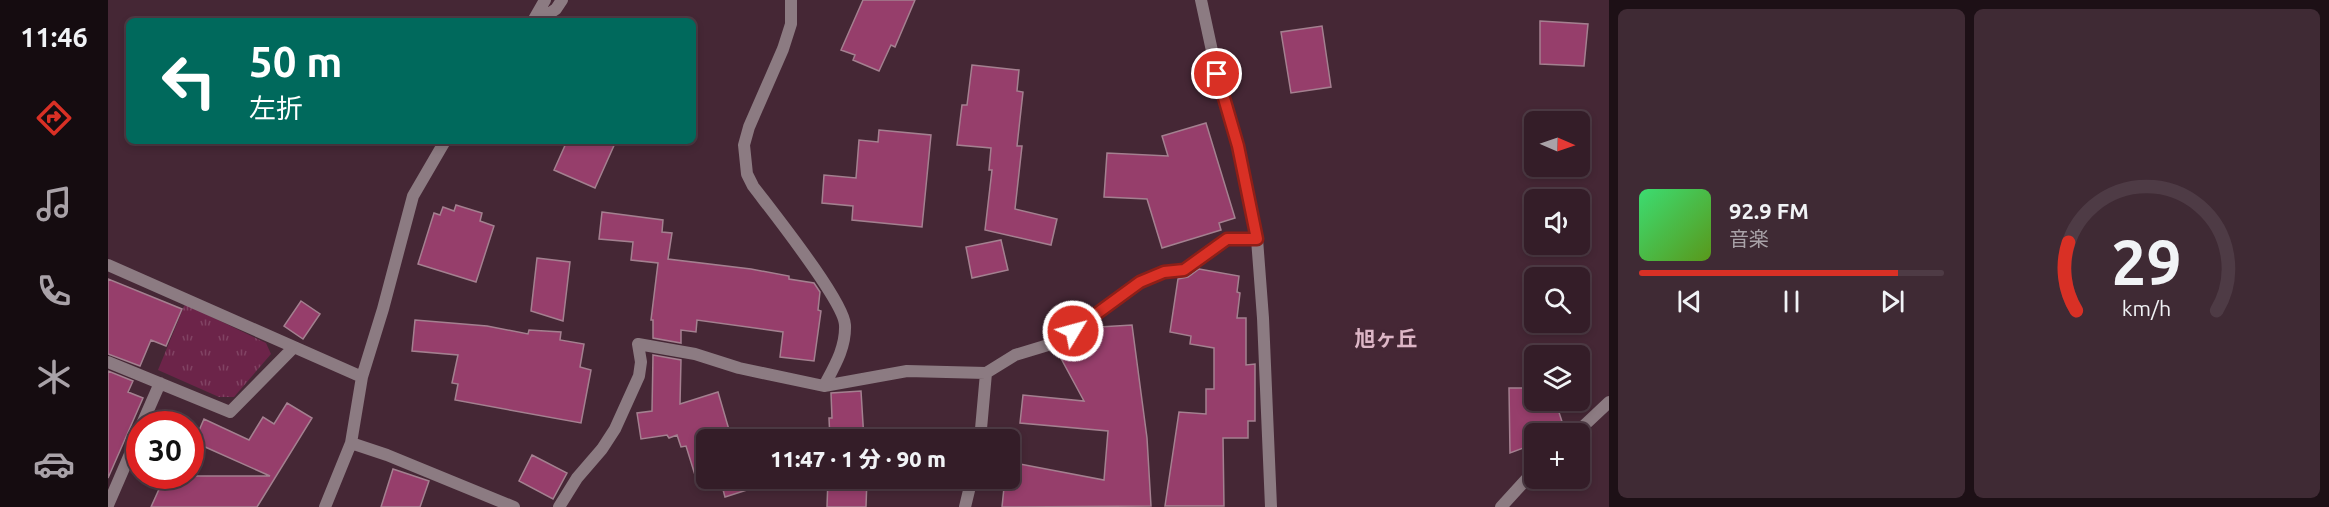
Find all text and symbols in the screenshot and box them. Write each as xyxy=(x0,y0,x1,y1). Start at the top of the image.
text: 11:46 xyxy=(20,22,88,52)
text: 50 m xyxy=(249,38,343,85)
icon: left xyxy=(150,42,228,120)
pin xyxy=(1191,48,1242,99)
icon: arrive xyxy=(1200,57,1233,90)
text: 左折 xyxy=(249,93,303,123)
icon: directions xyxy=(33,97,75,139)
north arrow xyxy=(1524,111,1590,177)
map controls xyxy=(1524,111,1590,489)
icon: music xyxy=(33,183,75,225)
button: sound xyxy=(1524,189,1590,255)
text: 92.9 FM xyxy=(1729,198,1809,223)
text: 音楽 xyxy=(1729,227,1769,250)
text: 29 xyxy=(2112,227,2182,297)
button: search xyxy=(1524,267,1590,333)
icon: phone xyxy=(33,270,75,312)
icon: previous xyxy=(1673,285,1706,318)
icon: pause xyxy=(1775,285,1808,318)
icon: next xyxy=(1876,285,1909,318)
text: km/h xyxy=(2122,296,2171,320)
position arrow xyxy=(1041,299,1105,363)
district label: 旭ヶ丘 xyxy=(1355,326,1418,350)
button: layers xyxy=(1524,345,1590,411)
icon: climate xyxy=(33,356,75,398)
speed limit sign: 30 xyxy=(126,411,204,489)
button: + xyxy=(1524,423,1590,489)
icon: car xyxy=(33,443,75,485)
text: 11:47 · 1 分 · 90 m xyxy=(770,446,946,471)

